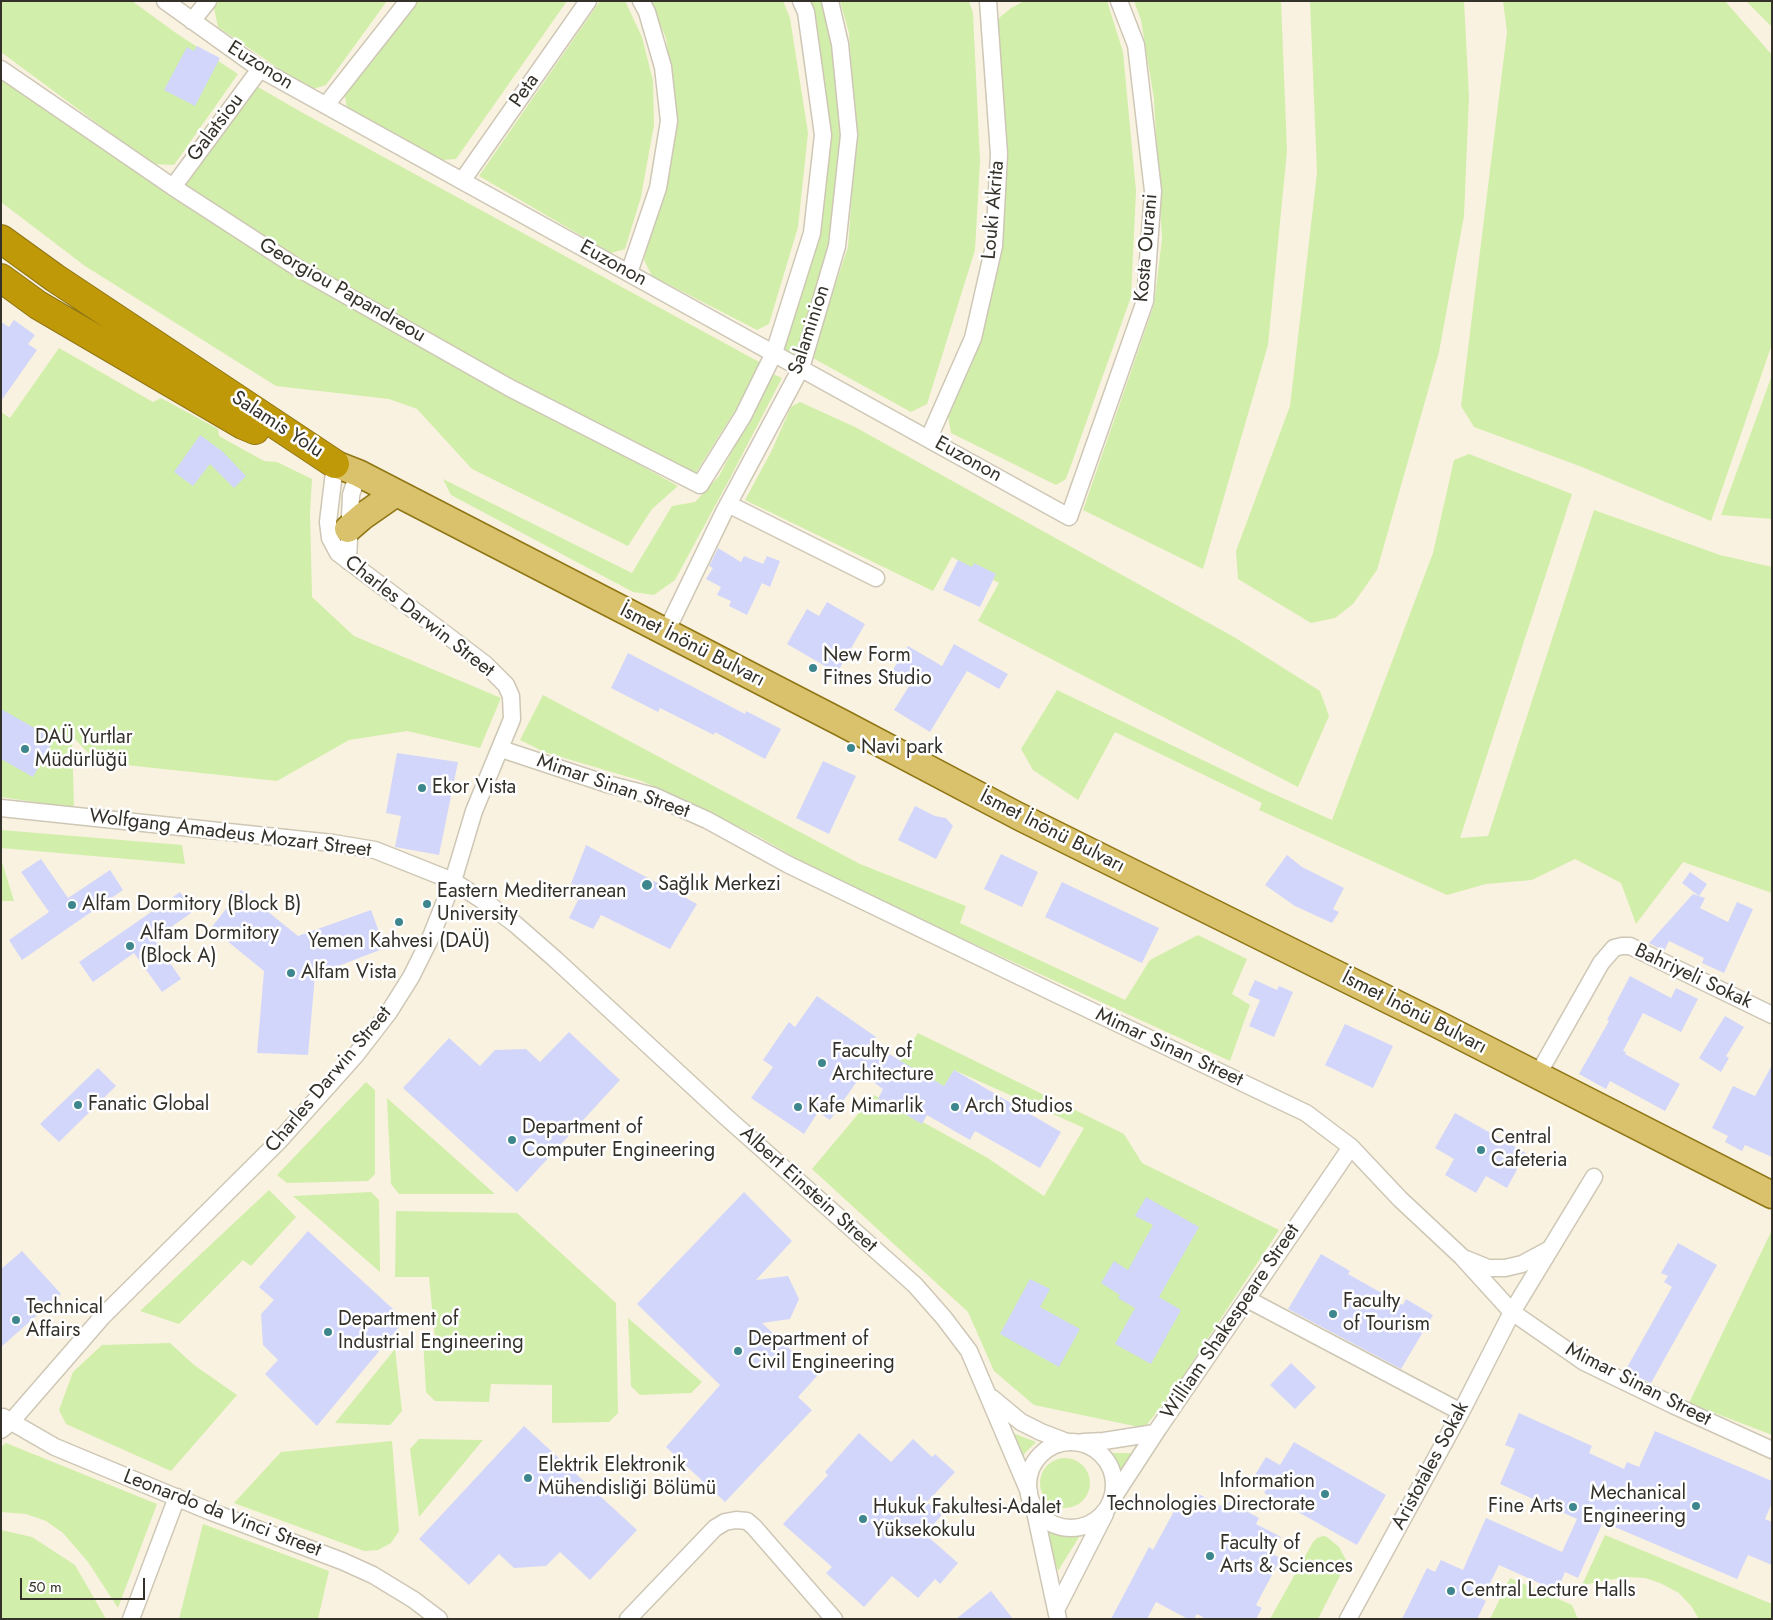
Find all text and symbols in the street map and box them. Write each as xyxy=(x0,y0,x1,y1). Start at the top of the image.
street label: Euzonon xyxy=(223,36,297,96)
street label: Peta xyxy=(505,70,545,112)
street label: Galatsiou xyxy=(183,89,249,167)
street label: Louki Akrita xyxy=(978,160,1010,260)
street label: Kosta Ourani xyxy=(1130,193,1164,303)
street label: Georgiou Papandreou xyxy=(254,233,430,349)
street label: Euzonon xyxy=(575,236,651,292)
street label: Salaminion xyxy=(784,282,836,378)
street label: Salamis Yolu xyxy=(226,386,328,464)
street label: Euzonon xyxy=(930,432,1006,488)
street label: Charles Darwin Street xyxy=(339,551,499,683)
street label: İsmet İnönü Bulvarı xyxy=(615,599,769,693)
place label: New Form Fitnes Studio xyxy=(823,644,932,691)
marker: New Form Fitnes Studio xyxy=(807,662,819,674)
place label: DAÜ Yurtlar Müdürlüğü xyxy=(35,726,133,773)
place label: Navi park xyxy=(861,736,943,760)
marker: Navi park xyxy=(845,742,857,754)
marker: DAÜ Yurtlar Müdürlüğü xyxy=(19,743,31,755)
street label: Mimar Sinan Street xyxy=(533,750,693,824)
place label: Ekor Vista xyxy=(432,776,516,800)
marker: Ekor Vista xyxy=(416,782,428,794)
street label: İsmet İnönü Bulvarı xyxy=(975,785,1129,879)
street label: Wolfgang Amadeus Mozart Street xyxy=(88,805,372,863)
place label: Sağlık Merkezi xyxy=(658,873,781,897)
marker: Sağlık Merkezi xyxy=(640,878,654,892)
place label: Eastern Mediterranean University xyxy=(437,880,627,927)
place label: Alfam Dormitory (Block B) xyxy=(82,893,301,917)
marker: Eastern Mediterranean University xyxy=(421,898,433,910)
marker: Alfam Dormitory (Block B) xyxy=(66,899,78,911)
marker: Yemen Kahvesi (DAÜ) xyxy=(393,916,405,928)
place label: Alfam Dormitory (Block A) xyxy=(140,922,279,969)
place label: Yemen Kahvesi (DAÜ) xyxy=(308,930,490,954)
street label: Bahriyeli Sokak xyxy=(1630,939,1756,1015)
marker: Alfam Dormitory (Block A) xyxy=(124,940,136,952)
place label: Alfam Vista xyxy=(301,961,397,985)
street label: İsmet İnönü Bulvarı xyxy=(1337,966,1491,1060)
marker: Alfam Vista xyxy=(285,967,297,979)
street label: Charles Darwin Street xyxy=(261,1002,397,1158)
street label: Mimar Sinan Street xyxy=(1091,1003,1247,1093)
place label: Faculty of Architecture xyxy=(832,1040,934,1087)
marker: Faculty of Architecture xyxy=(816,1057,828,1069)
place label: Fanatic Global xyxy=(88,1093,209,1117)
place label: Kafe Mimarlik xyxy=(808,1095,923,1119)
place label: Arch Studios xyxy=(965,1095,1073,1119)
marker: Fanatic Global xyxy=(72,1099,84,1111)
marker: Kafe Mimarlik xyxy=(792,1101,804,1113)
marker: Arch Studios xyxy=(949,1101,961,1113)
place label: Department of Computer Engineering xyxy=(522,1116,715,1163)
street label: Albert Einstein Street xyxy=(734,1122,882,1258)
place label: Central Cafeteria xyxy=(1491,1126,1567,1173)
marker: Department of Computer Engineering xyxy=(506,1134,518,1146)
marker: Central Cafeteria xyxy=(1475,1144,1487,1156)
street label: William Shakespeare Street xyxy=(1157,1220,1305,1424)
place label: Faculty of Tourism xyxy=(1343,1290,1430,1337)
place label: Technical Affairs xyxy=(26,1296,103,1343)
place label: Department of Industrial Engineering xyxy=(338,1308,524,1355)
marker: Faculty of Tourism xyxy=(1327,1308,1339,1320)
marker: Technical Affairs xyxy=(10,1314,22,1326)
marker: Department of Industrial Engineering xyxy=(322,1326,334,1338)
place label: Department of Civil Engineering xyxy=(748,1328,895,1375)
street label: Mimar Sinan Street xyxy=(1561,1338,1715,1432)
marker: Department of Civil Engineering xyxy=(732,1345,744,1357)
street label: Aristotales Sokak xyxy=(1387,1398,1475,1534)
place label: Elektrik Elektronik Mühendisliği Bölümü xyxy=(538,1454,716,1501)
street label: Leonardo da Vinci Street xyxy=(120,1465,324,1563)
place label: Information Technologies Directorate xyxy=(1107,1470,1315,1517)
marker: Elektrik Elektronik Mühendisliği Bölümü xyxy=(522,1472,534,1484)
place label: Mechanical Engineering xyxy=(1583,1482,1686,1529)
marker: Information Technologies Directorate xyxy=(1319,1488,1331,1500)
place label: Fine Arts xyxy=(1488,1495,1563,1519)
place label: Hukuk Fakultesi-Adalet Yüksekokulu xyxy=(873,1496,1061,1543)
marker: Mechanical Engineering xyxy=(1690,1500,1702,1512)
marker: Fine Arts xyxy=(1567,1501,1579,1513)
marker: Hukuk Fakultesi-Adalet Yüksekokulu xyxy=(857,1513,869,1525)
place label: Faculty of Arts & Sciences xyxy=(1220,1532,1353,1579)
marker: Faculty of Arts & Sciences xyxy=(1204,1550,1216,1562)
scale bar xyxy=(22,1568,148,1600)
text: 50 m xyxy=(28,1576,62,1598)
place label: Central Lecture Halls xyxy=(1461,1579,1636,1603)
marker: Central Lecture Halls xyxy=(1445,1585,1457,1597)

